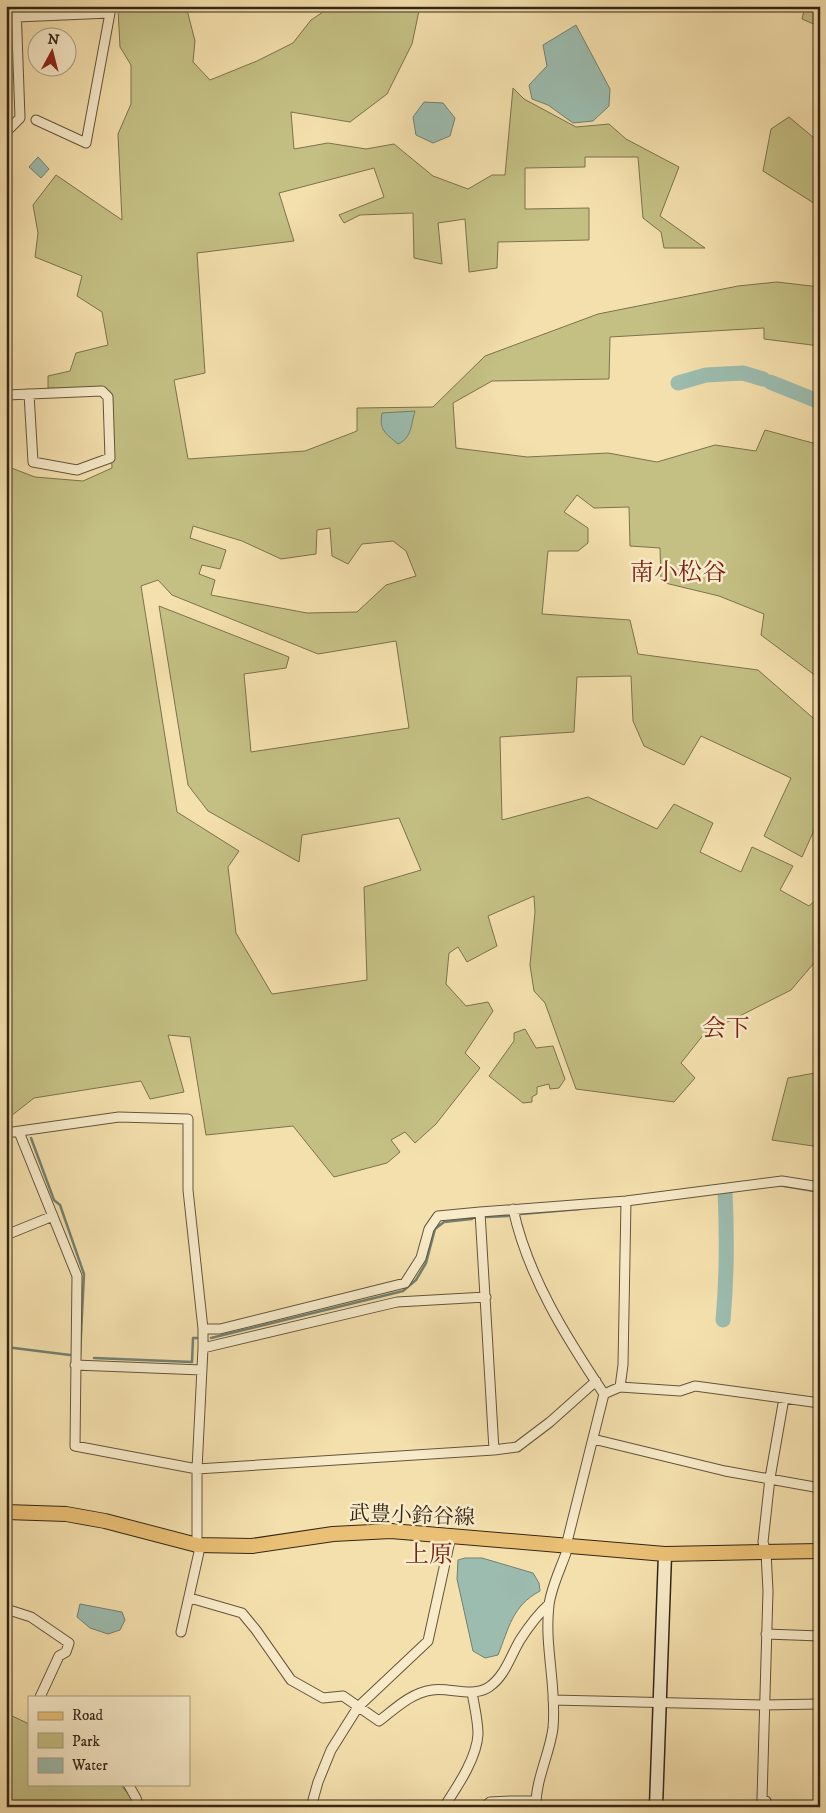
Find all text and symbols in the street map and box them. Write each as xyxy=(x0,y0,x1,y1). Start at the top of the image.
north arrow xyxy=(28,28,78,78)
text: N xyxy=(47,30,61,50)
district label: 南小松谷 xyxy=(630,558,726,588)
district label: 会下 xyxy=(702,1014,750,1044)
street label: 武豊小鈴谷線 xyxy=(349,1501,475,1531)
district label: 上原 xyxy=(405,1540,453,1570)
legend xyxy=(28,1696,190,1786)
text: Road xyxy=(72,1706,104,1725)
text: Park xyxy=(72,1732,101,1751)
text: Water xyxy=(71,1756,108,1775)

